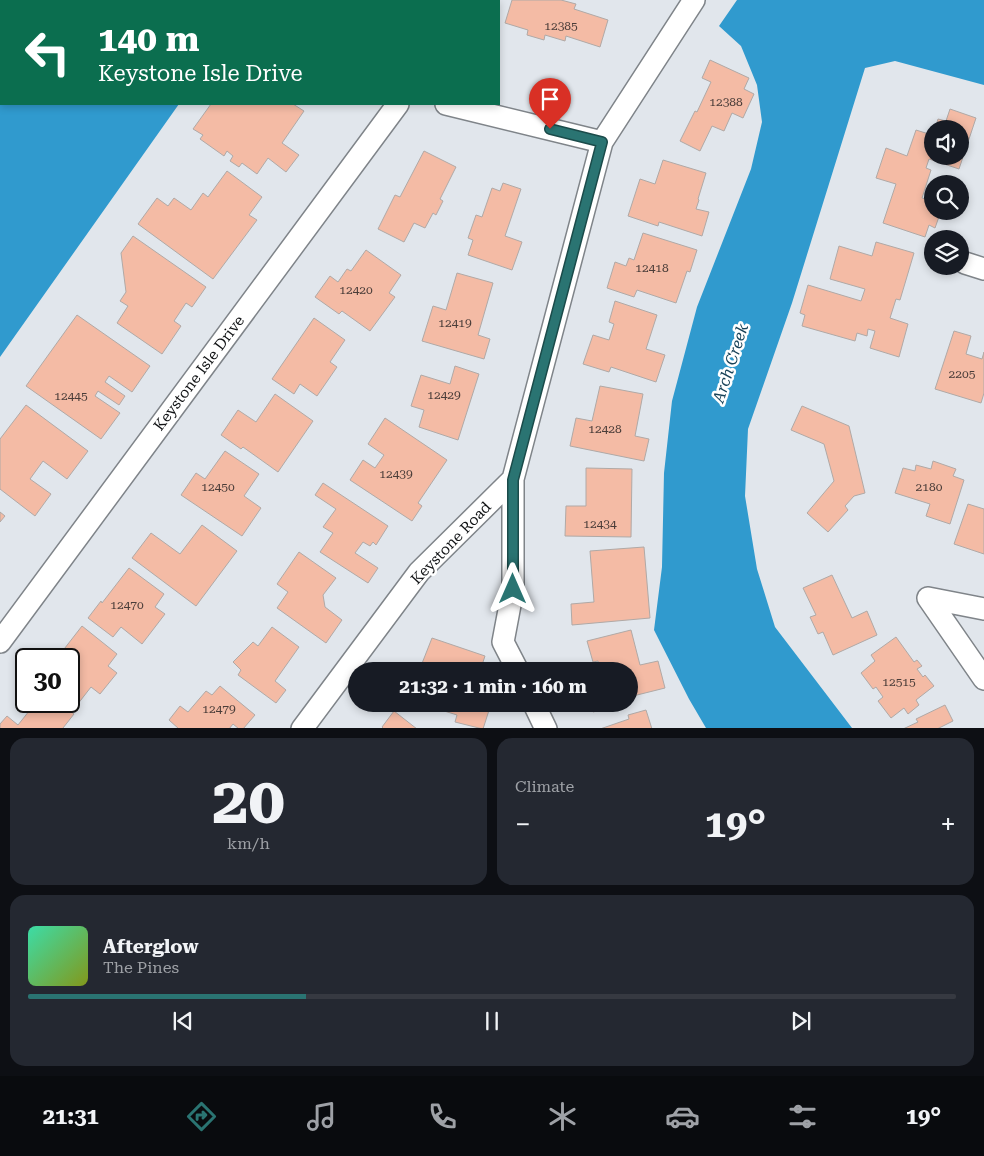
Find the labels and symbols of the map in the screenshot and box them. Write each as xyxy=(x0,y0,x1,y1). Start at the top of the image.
house number: 12385 xyxy=(544,19,578,33)
pin xyxy=(529,78,571,129)
house number: 12388 xyxy=(709,95,743,109)
house number: 12418 xyxy=(635,261,669,275)
house number: 12420 xyxy=(339,283,373,297)
street label: Keystone Isle Drive xyxy=(150,312,248,434)
house number: 12419 xyxy=(438,316,472,330)
water label: Arch Creek xyxy=(709,321,752,406)
house number: 2205 xyxy=(949,367,976,381)
house number: 12429 xyxy=(427,388,461,402)
house number: 12445 xyxy=(54,389,88,403)
house number: 12428 xyxy=(588,422,622,436)
house number: 12439 xyxy=(379,467,413,481)
house number: 12450 xyxy=(201,480,235,494)
house number: 2180 xyxy=(916,480,943,494)
street label: Keystone Road xyxy=(407,498,495,588)
house number: 12434 xyxy=(583,517,617,531)
position arrow xyxy=(486,562,538,614)
house number: 12470 xyxy=(110,598,144,612)
speed limit sign: 30 xyxy=(15,648,80,713)
house number: 12515 xyxy=(882,675,916,689)
house number: 12479 xyxy=(202,702,236,716)

